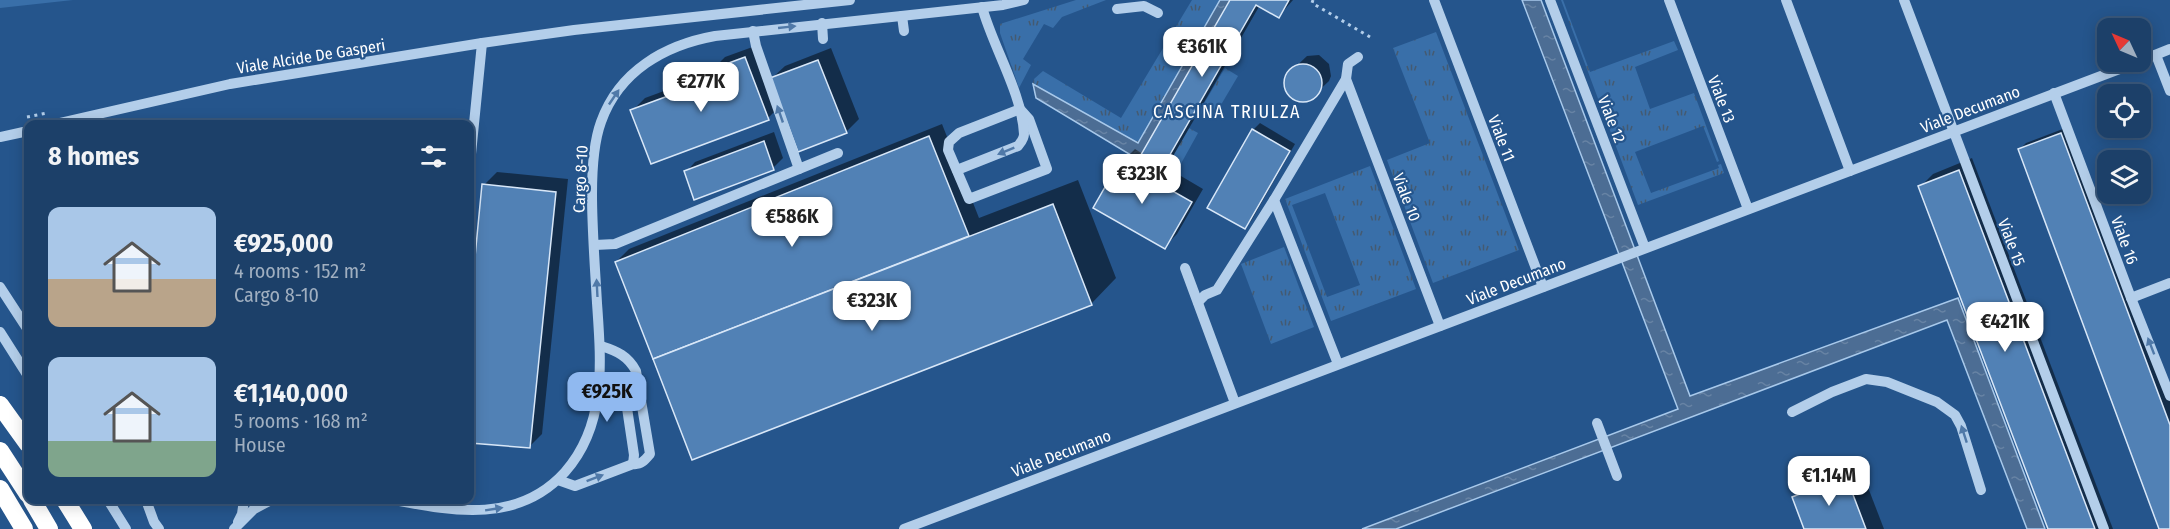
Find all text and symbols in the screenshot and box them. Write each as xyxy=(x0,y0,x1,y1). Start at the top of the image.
north arrow xyxy=(2097,18,2151,72)
map controls xyxy=(2097,18,2151,204)
one-way arrow xyxy=(778,22,797,32)
pin: €361K xyxy=(1160,27,1244,78)
text: €361K xyxy=(1177,34,1227,58)
street label: Viale Alcide De Gasperi xyxy=(235,35,387,78)
pin: €277K xyxy=(659,62,743,113)
text: €277K xyxy=(677,69,725,93)
street label: Viale 13 xyxy=(1704,73,1739,126)
street label: Viale Decumano xyxy=(1918,82,2023,137)
button: locate xyxy=(2097,84,2151,138)
one-way arrow xyxy=(608,90,620,106)
street label: Viale 12 xyxy=(1594,93,1629,145)
district label: CASCINA TRIULZA xyxy=(1153,101,1301,123)
one-way arrow xyxy=(774,105,784,123)
street label: Viale 11 xyxy=(1484,112,1519,164)
icon: filters xyxy=(417,140,450,173)
text: 8 homes xyxy=(48,141,139,172)
street label: Cargo 8-10 xyxy=(569,145,592,213)
one-way arrow xyxy=(997,147,1015,156)
button: layers xyxy=(2097,150,2151,204)
pin: €323K xyxy=(1100,154,1184,205)
text: €323K xyxy=(1117,161,1167,185)
street label: Viale 10 xyxy=(1389,170,1424,224)
pin: €586K xyxy=(750,197,834,248)
text: €586K xyxy=(765,204,819,228)
street label: Viale 16 xyxy=(2107,214,2142,267)
street label: Viale 15 xyxy=(1994,216,2029,269)
text: €925,000 xyxy=(234,228,334,259)
icon: home xyxy=(96,231,168,303)
street label: Viale Decumano xyxy=(1464,254,1569,309)
text: 4 rooms · 152 m² xyxy=(234,259,366,283)
one-way arrow xyxy=(592,278,601,297)
pin: €323K xyxy=(830,281,914,332)
text: Cargo 8-10 xyxy=(234,283,319,307)
text: €323K xyxy=(847,288,897,312)
pin: €421K xyxy=(1963,302,2047,353)
text: €421K xyxy=(1980,309,2030,333)
one-way arrow xyxy=(2146,337,2156,355)
pin: €925K xyxy=(565,372,649,423)
text: €1,140,000 xyxy=(234,378,348,409)
text: €925K xyxy=(581,379,633,403)
icon: home xyxy=(96,381,168,453)
text: 5 rooms · 168 m² xyxy=(234,409,368,433)
one-way arrow xyxy=(1958,425,1968,443)
street label: Viale Decumano xyxy=(1009,426,1114,481)
text: House xyxy=(234,433,286,457)
pin: €1.14M xyxy=(1780,456,1878,507)
text: €1.14M xyxy=(1802,463,1856,487)
one-way arrow xyxy=(587,473,605,483)
one-way arrow xyxy=(485,504,504,513)

